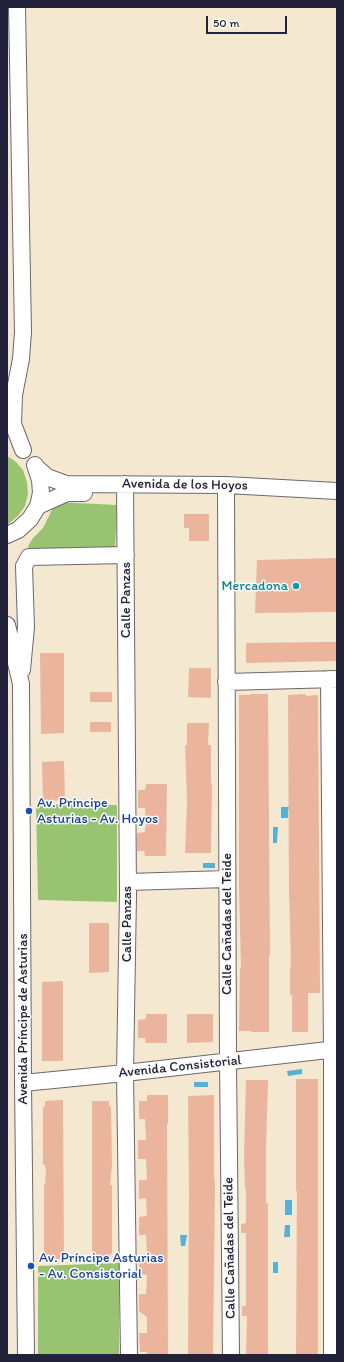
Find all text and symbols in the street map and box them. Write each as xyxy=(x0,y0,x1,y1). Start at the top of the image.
scale bar xyxy=(208,8,289,34)
text: 50 m xyxy=(213,16,239,30)
street label: Avenida de los Hoyos xyxy=(122,476,248,494)
street label: Calle Panzas xyxy=(118,562,134,638)
place label: Mercadona xyxy=(222,578,288,594)
marker: Mercadona xyxy=(291,581,301,591)
place label: Av. Príncipe Asturias - Av. Hoyos xyxy=(37,795,158,828)
marker: Av. Príncipe Asturias - Av. Hoyos xyxy=(24,806,34,816)
street label: Calle Cañadas del Teide xyxy=(219,853,235,995)
street label: Calle Panzas xyxy=(119,886,135,962)
street label: Avenida Príncipe de Asturias xyxy=(15,933,31,1105)
street label: Avenida Consistorial xyxy=(118,1052,242,1082)
street label: Calle Cañadas del Teide xyxy=(220,1177,240,1319)
place label: Av. Príncipe Asturias - Av. Consistorial xyxy=(39,1250,164,1282)
marker: Av. Príncipe Asturias - Av. Consistorial xyxy=(26,1261,36,1271)

